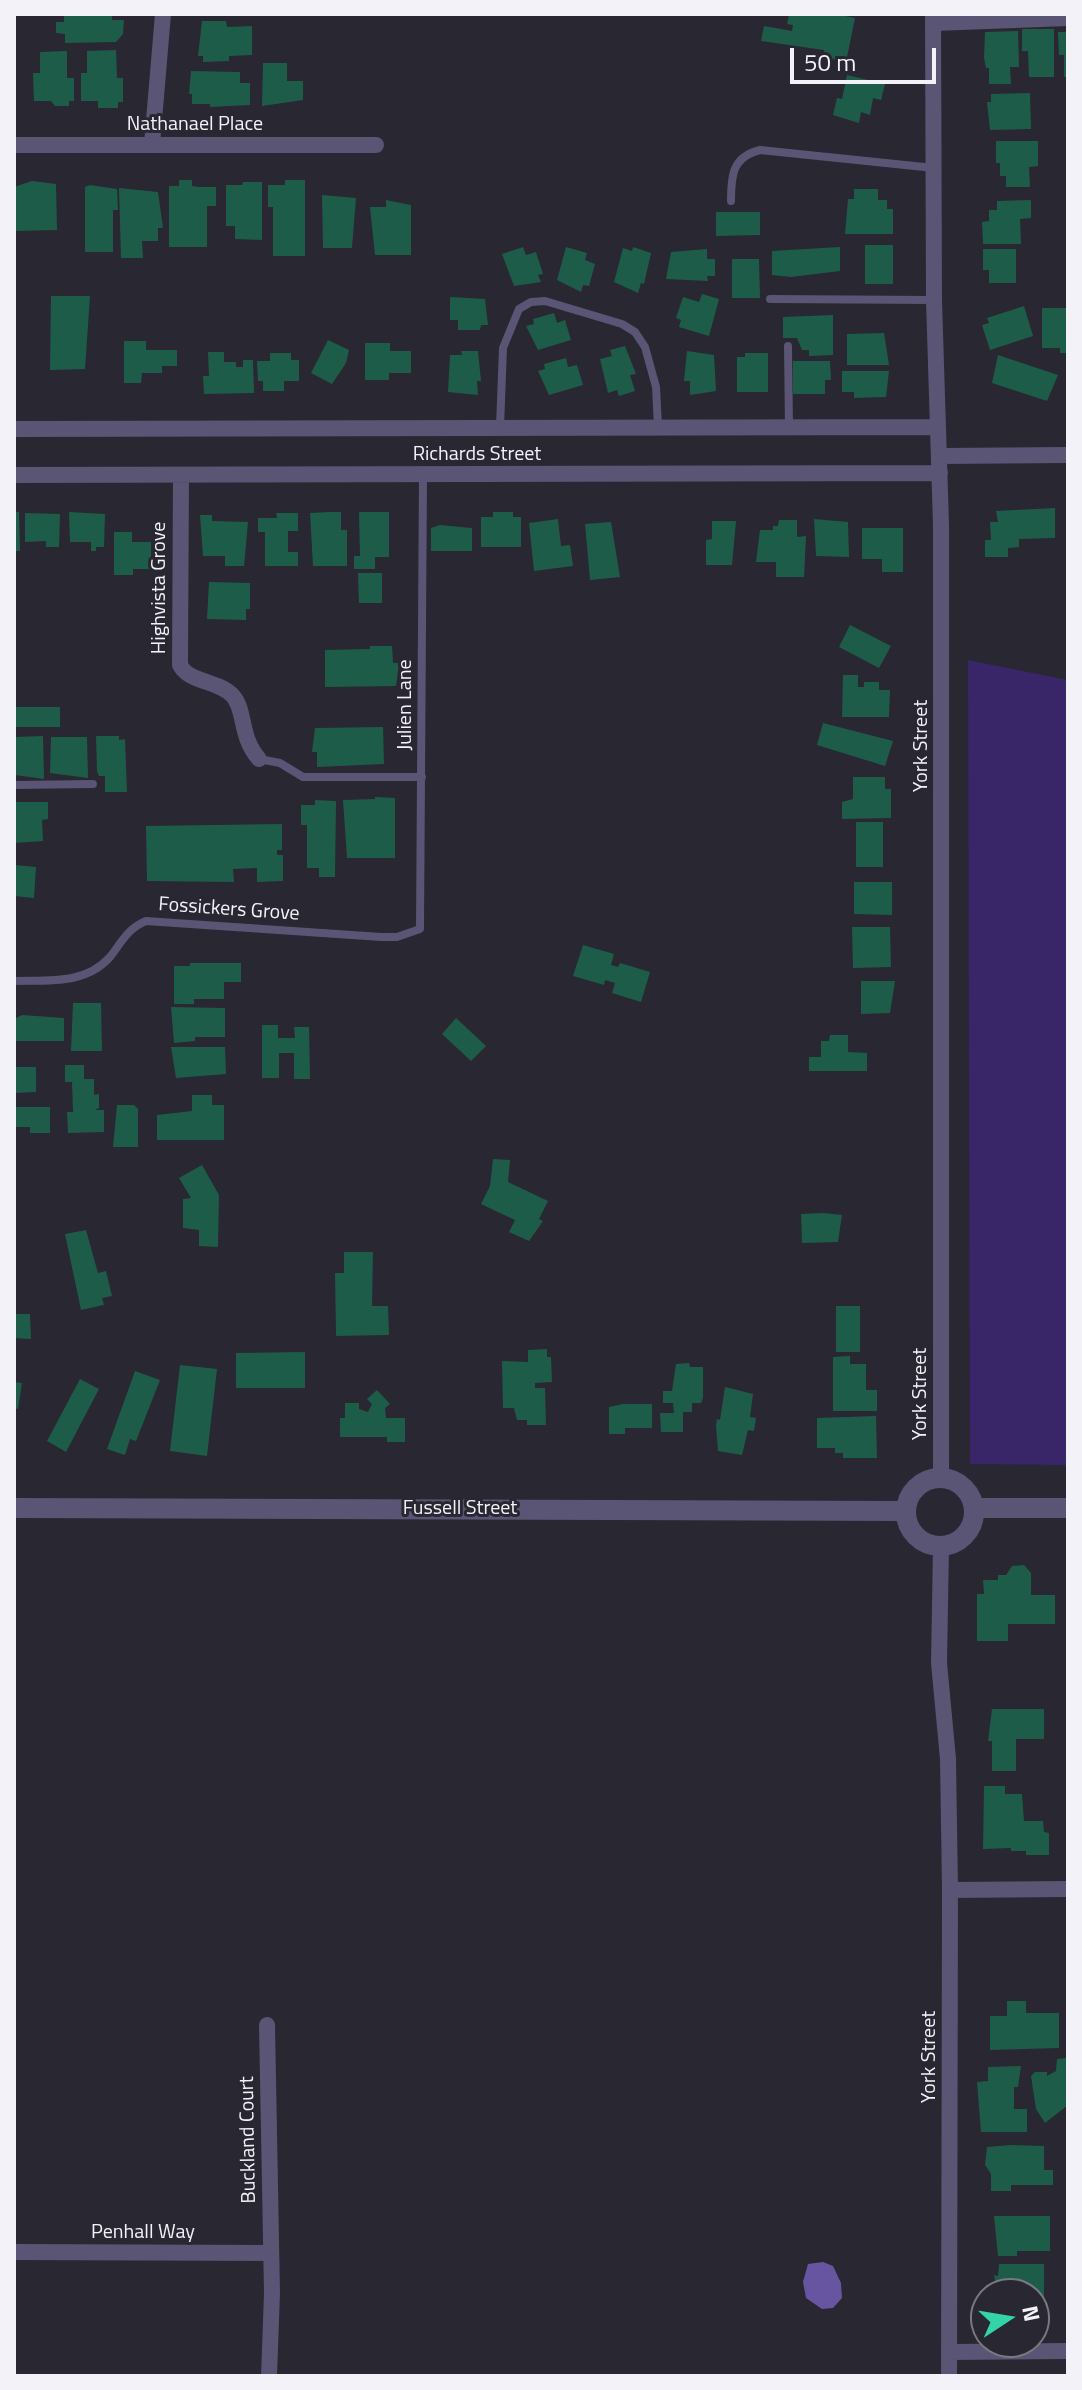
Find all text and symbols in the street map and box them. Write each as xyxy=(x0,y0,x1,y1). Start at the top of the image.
scale bar xyxy=(794,32,940,82)
text: 50 m xyxy=(804,44,856,80)
street label: Nathanael Place xyxy=(127,113,263,137)
street label: Richards Street xyxy=(413,443,541,467)
street label: Highvista Grove xyxy=(148,522,172,654)
street label: Julien Lane xyxy=(394,659,418,751)
street label: York Street xyxy=(910,700,934,792)
street label: Fossickers Grove xyxy=(158,893,300,927)
street label: York Street xyxy=(909,1348,933,1440)
street label: Fussell Street xyxy=(403,1497,517,1521)
street label: York Street xyxy=(918,2011,942,2103)
street label: Buckland Court xyxy=(236,2076,262,2204)
street label: Penhall Way xyxy=(91,2221,195,2245)
north arrow xyxy=(970,2278,1050,2358)
text: N xyxy=(1013,2302,1050,2324)

